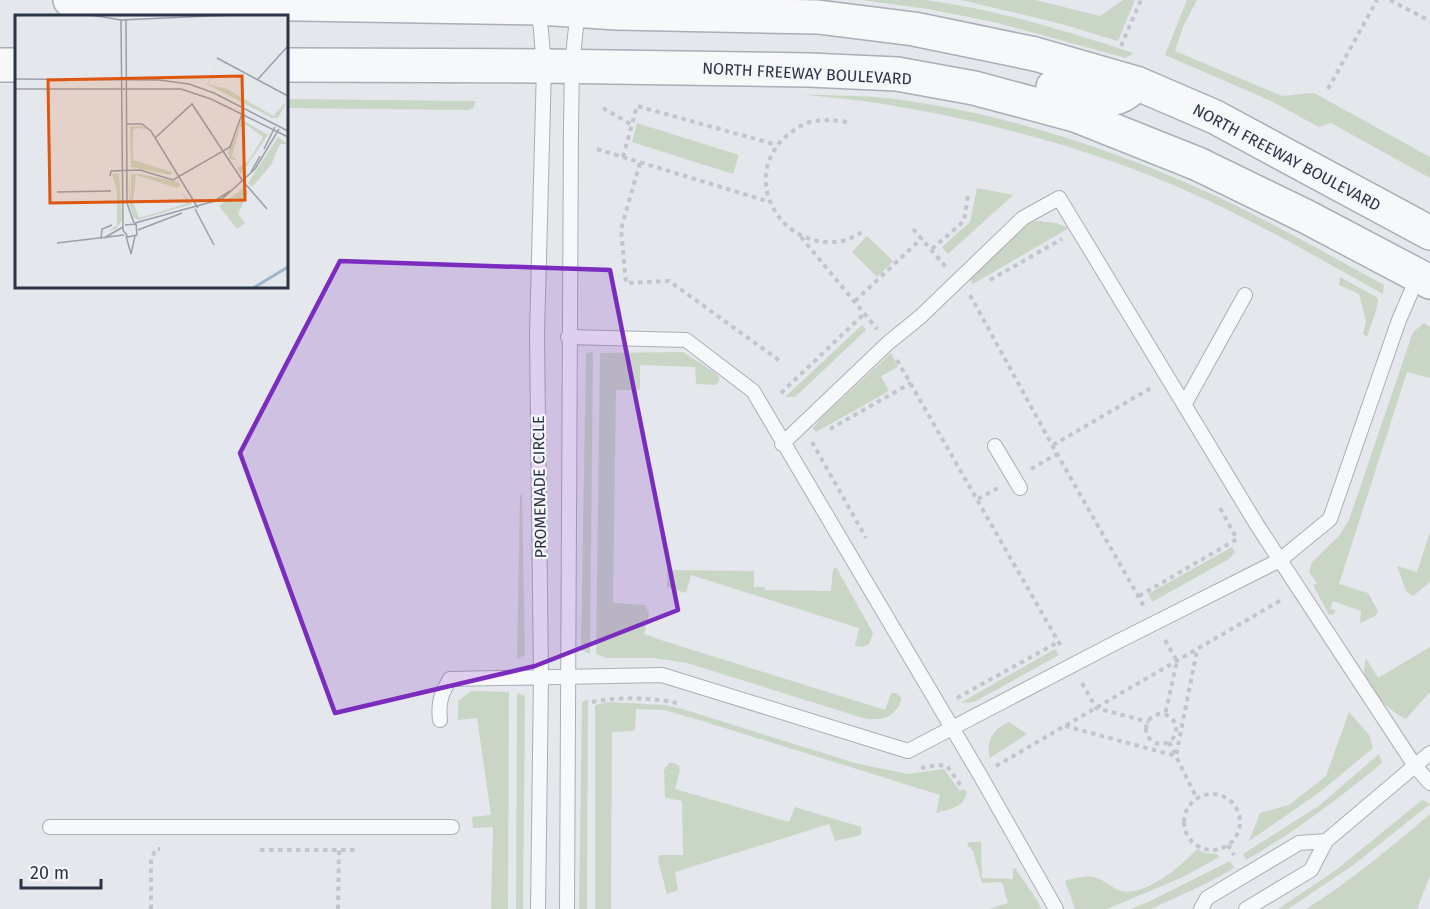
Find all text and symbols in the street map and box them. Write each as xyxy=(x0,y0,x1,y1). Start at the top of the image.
inset map xyxy=(15,15,288,288)
street label: NORTH FREEWAY BOULEVARD xyxy=(702,59,912,88)
street label: NORTH FREEWAY BOULEVARD xyxy=(1190,100,1384,215)
street label: PROMENADE CIRCLE xyxy=(529,415,550,559)
scale bar xyxy=(21,852,100,890)
text: 20 m xyxy=(30,862,69,884)

